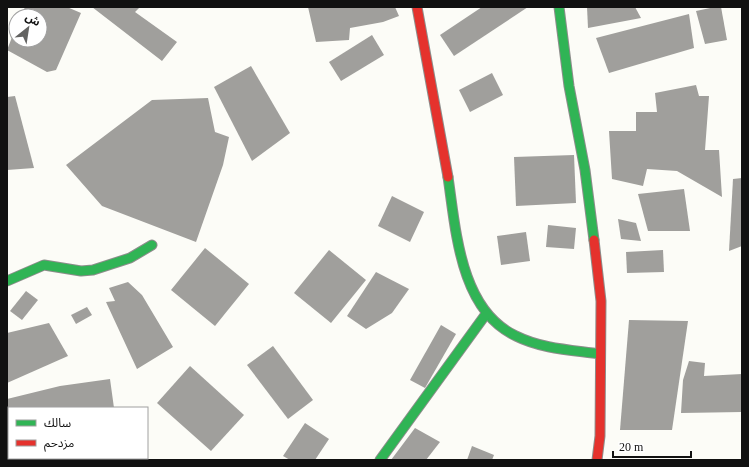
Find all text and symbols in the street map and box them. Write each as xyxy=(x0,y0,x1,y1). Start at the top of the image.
north arrow xyxy=(8,8,48,48)
text: ش xyxy=(23,10,43,29)
legend xyxy=(8,407,148,459)
text: سالك xyxy=(44,416,71,430)
scale bar xyxy=(613,433,691,459)
text: مزدحم xyxy=(44,436,74,452)
text: 20 m xyxy=(619,440,644,454)

